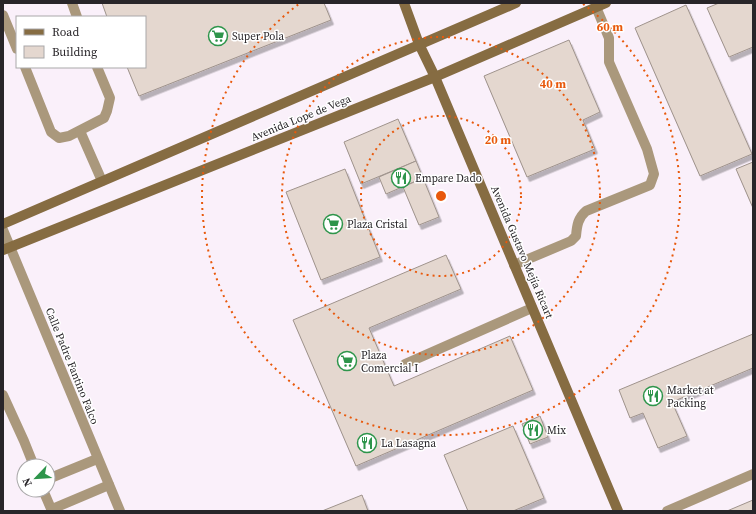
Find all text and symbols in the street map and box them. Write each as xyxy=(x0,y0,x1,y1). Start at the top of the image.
legend xyxy=(16,16,146,68)
text: 60 m xyxy=(597,19,623,35)
text: Road xyxy=(52,24,79,40)
supermarket icon: Super Pola xyxy=(207,25,229,47)
place label: Super Pola xyxy=(232,29,284,44)
text: Building xyxy=(52,44,97,60)
text: 40 m xyxy=(540,76,566,92)
street label: Avenida Lope de Vega xyxy=(249,91,353,145)
text: 20 m xyxy=(485,132,511,148)
restaurant icon: Empare Dado xyxy=(390,167,412,189)
place label: Empare Dado xyxy=(415,171,482,186)
street label: Avenida Gustavo Mejía Ricart xyxy=(487,183,557,321)
centre of rings xyxy=(434,189,448,203)
supermarket icon: Plaza Cristal xyxy=(322,213,344,235)
place label: Plaza Cristal xyxy=(347,217,408,232)
street label: Calle Padre Fantino Falco xyxy=(42,305,102,427)
place label: Plaza Comercial I xyxy=(361,348,418,376)
supermarket icon: Plaza Comercial I xyxy=(336,350,358,372)
place label: Market at Packing xyxy=(667,383,714,411)
restaurant icon: Market at Packing xyxy=(642,385,664,407)
restaurant icon: Mix xyxy=(522,419,544,441)
place label: Mix xyxy=(547,423,566,438)
restaurant icon: La Lasagna xyxy=(356,432,378,454)
place label: La Lasagna xyxy=(381,436,436,451)
north arrow xyxy=(16,458,56,498)
text: N xyxy=(19,475,36,489)

